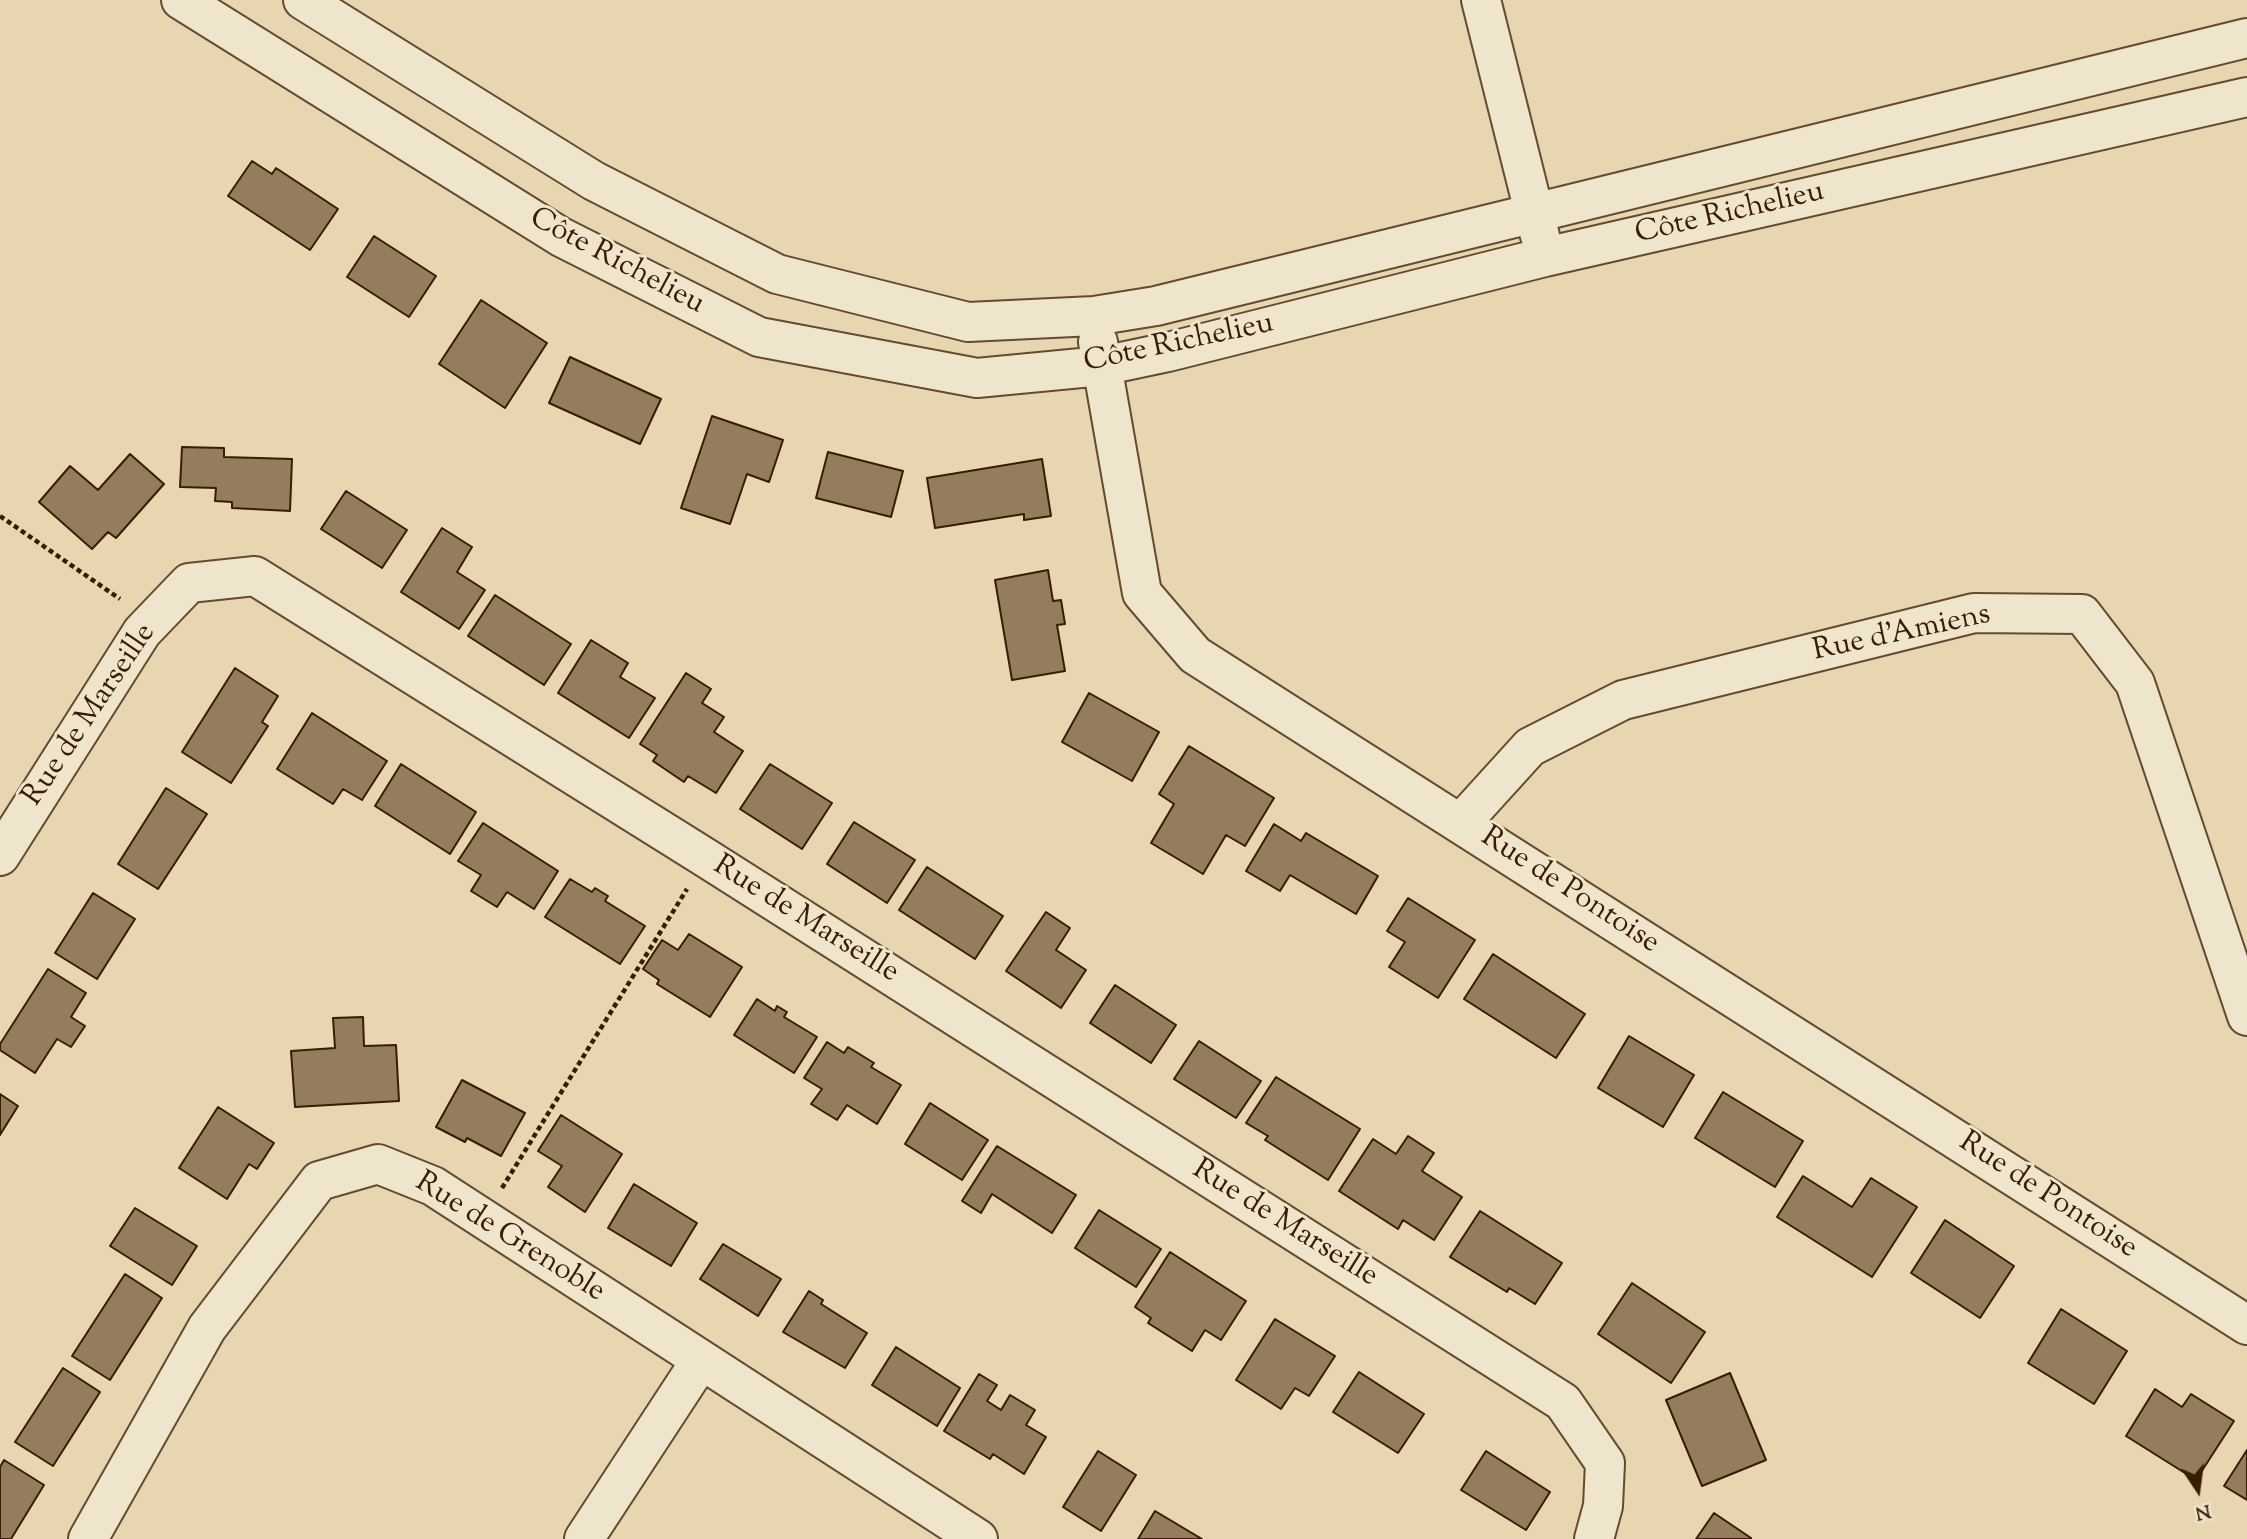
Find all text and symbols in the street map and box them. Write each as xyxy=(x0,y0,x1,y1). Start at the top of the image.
street label: Côte Richelieu xyxy=(1632,176,1828,254)
street label: Côte Richelieu xyxy=(522,202,710,324)
street label: Côte Richelieu xyxy=(1081,307,1277,383)
street label: Rue d'Amiens xyxy=(1810,599,1994,671)
street label: Rue de Marseille xyxy=(17,618,165,814)
street label: Rue de Pontoise xyxy=(1473,821,1665,963)
street label: Rue de Marseille xyxy=(705,849,905,993)
street label: Rue de Pontoise xyxy=(1951,1126,2143,1268)
street label: Rue de Marseille xyxy=(1184,1153,1384,1297)
street label: Rue de Grenoble xyxy=(407,1166,611,1312)
north arrow xyxy=(2163,1455,2233,1525)
text: N xyxy=(2192,1496,2213,1526)

